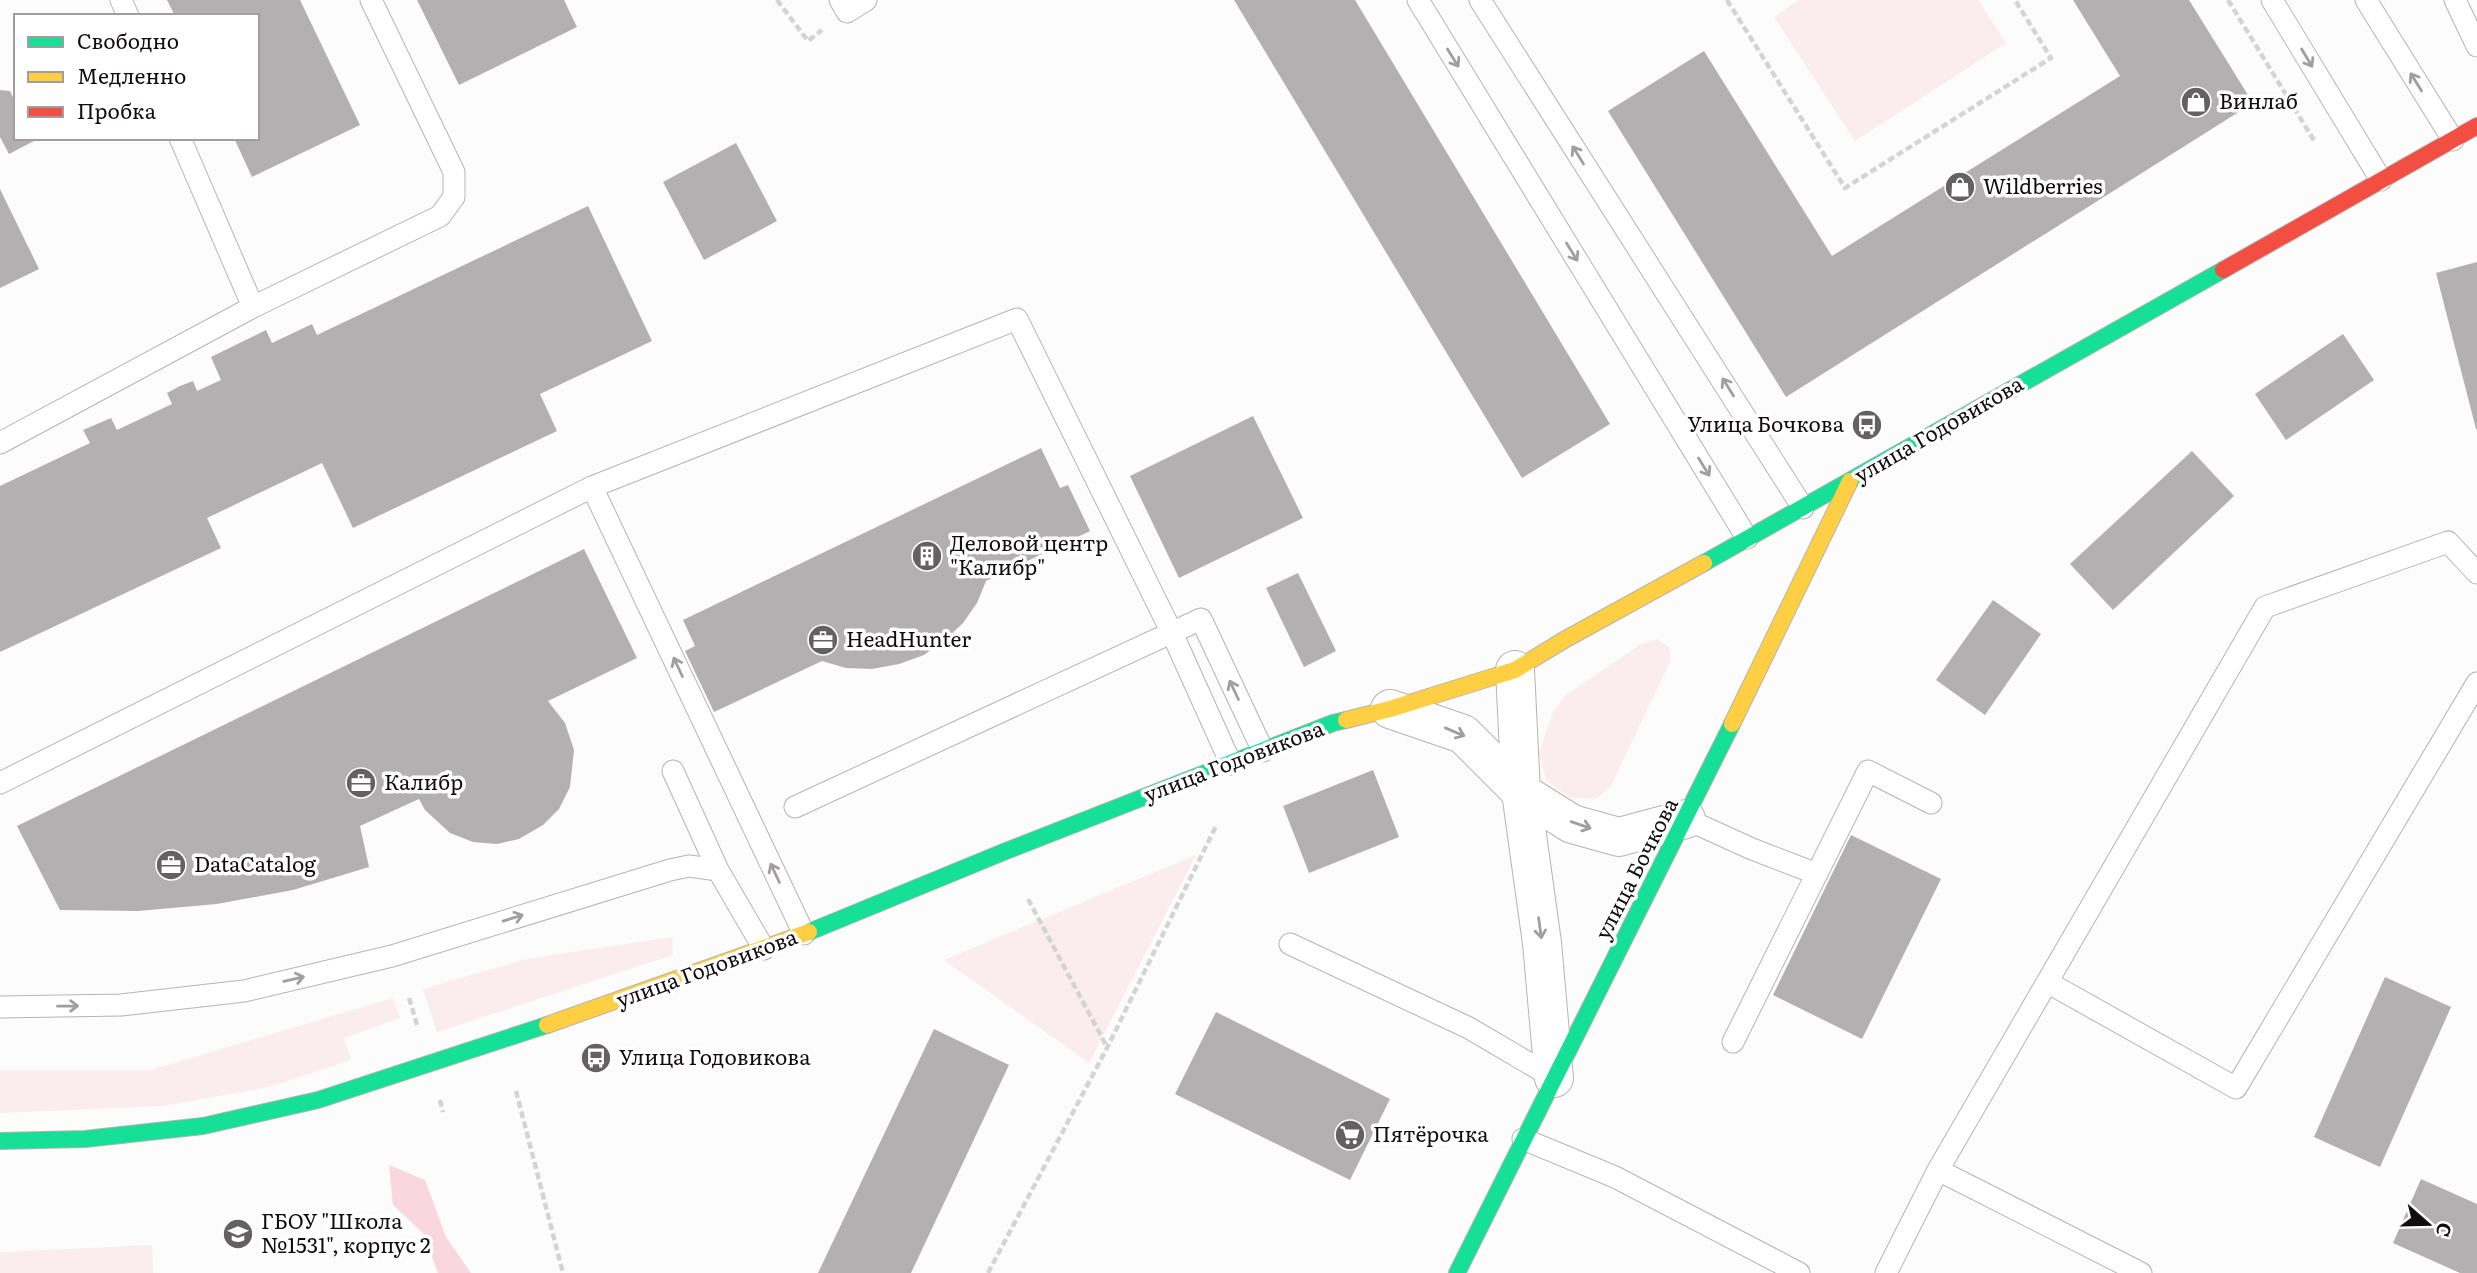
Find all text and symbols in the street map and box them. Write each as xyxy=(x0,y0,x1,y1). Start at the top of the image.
legend xyxy=(14,14,259,140)
text: Свободно xyxy=(77,24,179,55)
one-way arrow xyxy=(1447,48,1461,68)
one-way arrow xyxy=(2301,48,2315,68)
text: Медленно xyxy=(77,59,186,90)
one-way arrow xyxy=(2409,73,2424,92)
place label: Винлаб xyxy=(2219,84,2298,115)
shop icon: Винлаб xyxy=(2179,85,2213,119)
text: Пробка xyxy=(77,94,157,125)
one-way arrow xyxy=(1570,146,1585,165)
place label: Wildberries xyxy=(1983,169,2103,200)
shop icon: Wildberries xyxy=(1943,170,1977,204)
one-way arrow xyxy=(1566,242,1580,262)
street label: улица Годовикова xyxy=(1847,366,2029,489)
one-way arrow xyxy=(1721,377,1735,397)
place label: Улица Бочкова xyxy=(1688,407,1845,438)
bus stop icon: Улица Бочкова xyxy=(1850,408,1884,442)
one-way arrow xyxy=(1697,457,1712,476)
place label: Деловой центр "Калибр" xyxy=(950,526,1108,581)
building icon: Деловой центр "Калибр" xyxy=(910,539,944,573)
place label: HeadHunter xyxy=(846,622,971,653)
office icon: HeadHunter xyxy=(806,623,840,657)
one-way arrow xyxy=(671,657,684,678)
one-way arrow xyxy=(1227,680,1240,701)
street label: улица Годовикова xyxy=(1139,711,1328,808)
one-way arrow xyxy=(1443,727,1465,740)
place label: Калибр xyxy=(384,765,463,796)
office icon: Калибр xyxy=(344,766,378,800)
street label: улица Бочкова xyxy=(1586,791,1684,944)
one-way arrow xyxy=(1569,820,1591,832)
place label: DataCatalog xyxy=(194,847,316,878)
office icon: DataCatalog xyxy=(154,848,188,882)
one-way arrow xyxy=(768,862,781,884)
one-way arrow xyxy=(501,911,523,924)
one-way arrow xyxy=(1533,916,1546,939)
street label: улица Годовикова xyxy=(611,919,802,1014)
one-way arrow xyxy=(282,972,305,985)
one-way arrow xyxy=(56,999,79,1012)
place label: Улица Годовикова xyxy=(619,1040,811,1071)
bus stop icon: Улица Годовикова xyxy=(579,1041,613,1075)
place label: Пятёрочка xyxy=(1373,1117,1489,1148)
supermarket icon: Пятёрочка xyxy=(1333,1118,1367,1152)
north arrow xyxy=(2393,1189,2463,1259)
place label: ГБОУ "Школа №1531", корпус 2 xyxy=(261,1204,431,1259)
school or university icon: ГБОУ "Школа №1531", корпус 2 xyxy=(221,1217,255,1251)
text: С xyxy=(2429,1219,2460,1241)

